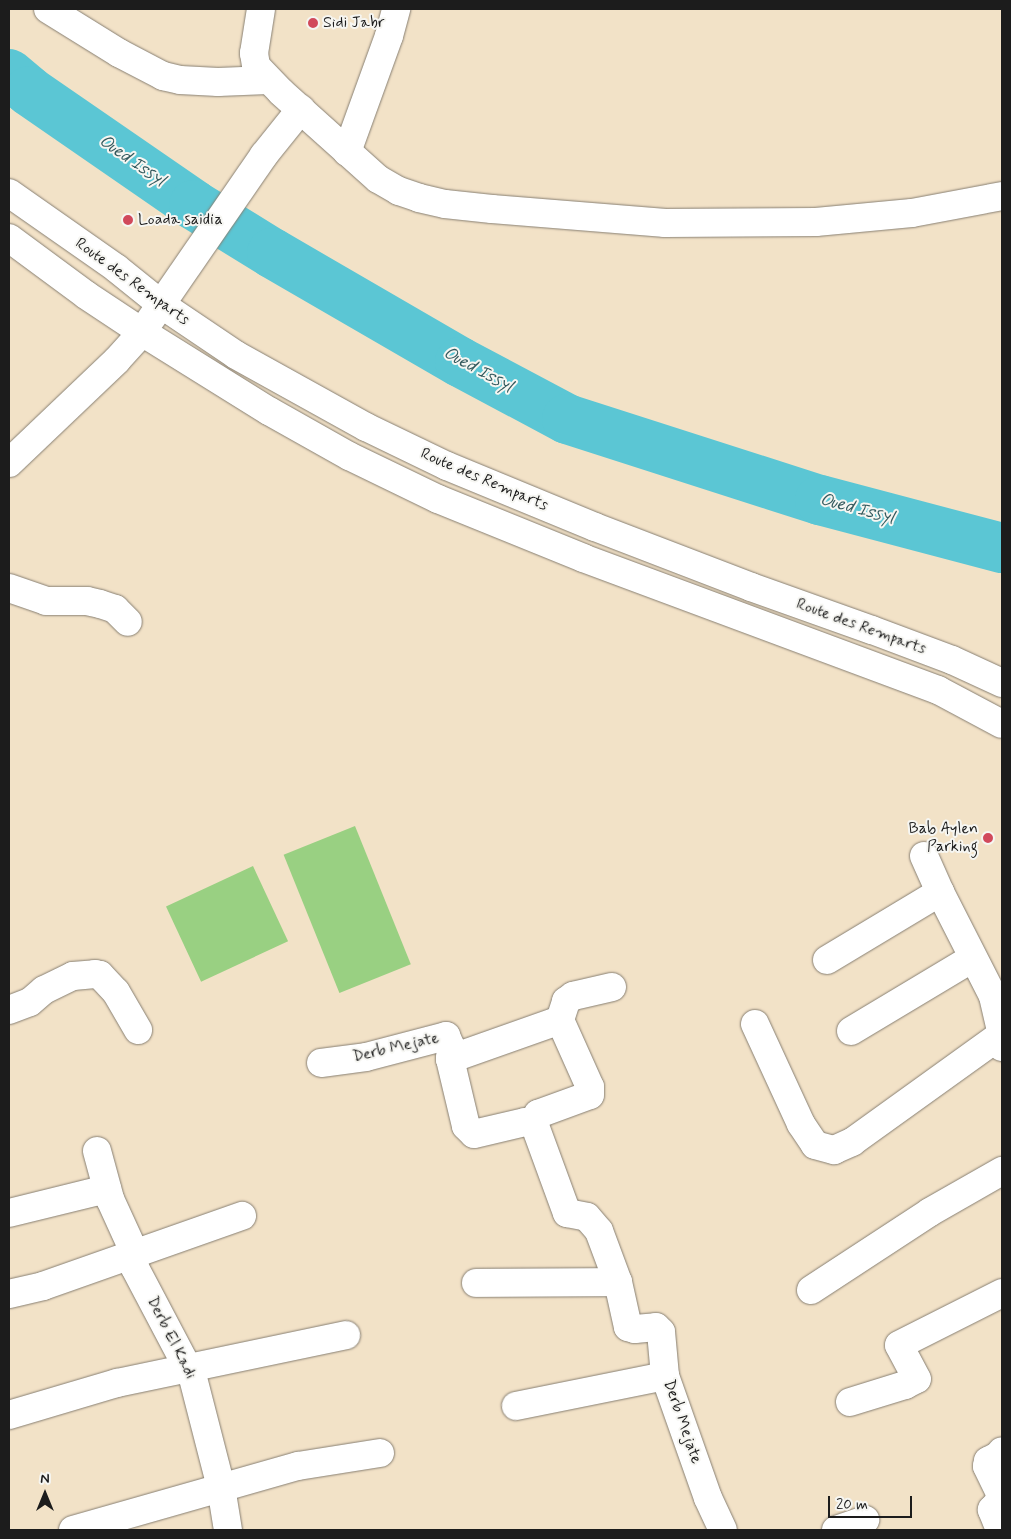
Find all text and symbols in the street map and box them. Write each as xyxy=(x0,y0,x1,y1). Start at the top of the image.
place label: Sidi Jabr xyxy=(323,13,386,33)
marker: Sidi Jabr xyxy=(307,17,319,29)
water label: Oued Issyl xyxy=(94,130,170,192)
place label: Loada saidia xyxy=(138,210,224,230)
marker: Loada saidia xyxy=(122,214,134,226)
street label: Route des Remparts xyxy=(74,236,190,328)
water label: Oued Issyl xyxy=(439,342,517,398)
street label: Route des Remparts xyxy=(420,446,548,514)
water label: Oued Issyl xyxy=(817,489,897,529)
street label: Route des Remparts xyxy=(796,596,926,658)
place label: Bab Aylen Parking xyxy=(904,819,978,857)
marker: Bab Aylen Parking xyxy=(982,832,994,844)
street label: Derb Mejate xyxy=(351,1029,441,1067)
street label: Derb El Kadi xyxy=(143,1295,199,1381)
street label: Derb Mejate xyxy=(659,1377,705,1467)
north arrow xyxy=(20,1469,70,1519)
text: N xyxy=(40,1470,50,1488)
scale bar xyxy=(831,1486,915,1518)
text: 20 m xyxy=(836,1495,868,1515)

